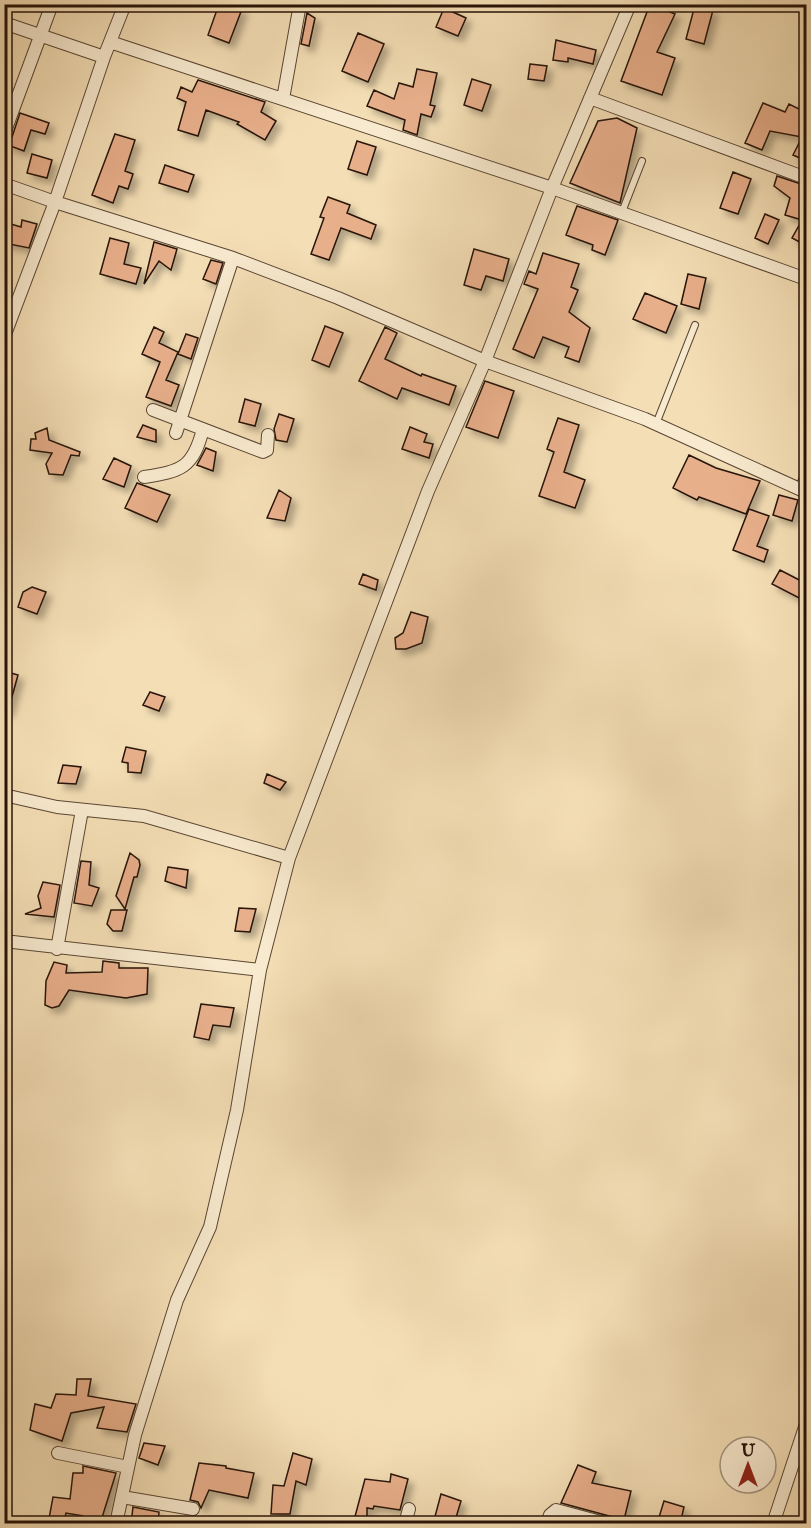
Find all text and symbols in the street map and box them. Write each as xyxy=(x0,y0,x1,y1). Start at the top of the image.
north arrow xyxy=(718,1435,778,1495)
text: U xyxy=(740,1442,755,1462)

